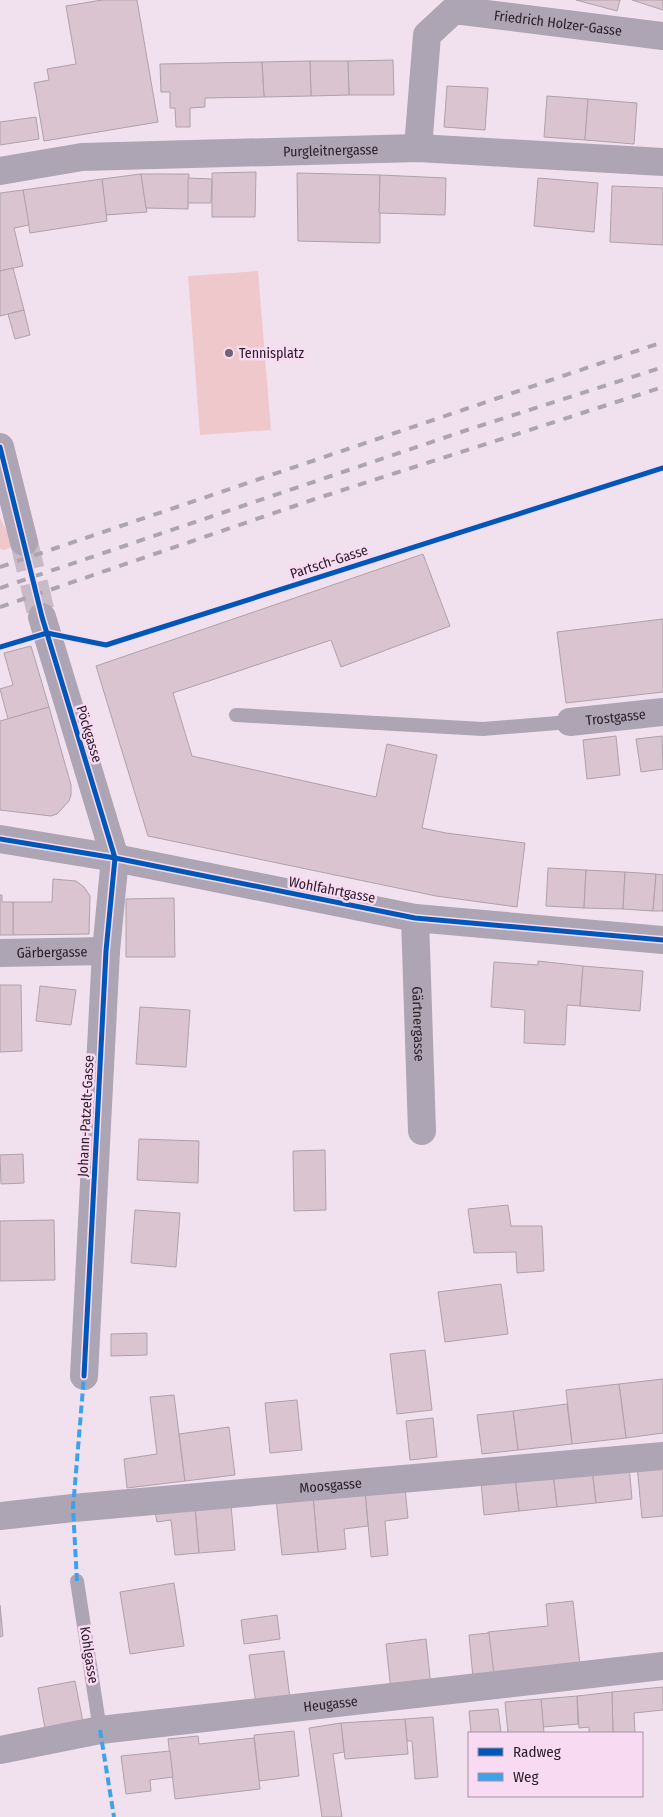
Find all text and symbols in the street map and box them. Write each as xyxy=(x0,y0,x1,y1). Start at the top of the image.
street label: Friedrich Holzer-Gasse xyxy=(493,7,623,39)
street label: Purgleitnergasse xyxy=(283,141,379,160)
place label: Tennisplatz xyxy=(239,345,304,362)
marker: Tennisplatz xyxy=(223,347,235,359)
street label: Partsch-Gasse xyxy=(288,541,370,583)
street label: Pöckgasse xyxy=(72,704,106,765)
street label: Trostgasse xyxy=(585,705,647,729)
street label: Wohlfahrtgasse xyxy=(287,873,377,907)
street label: Gärbergasse xyxy=(16,943,88,961)
street label: Gärtnergasse xyxy=(409,986,428,1062)
street label: Johann-Patzelt-Gasse xyxy=(74,1054,98,1177)
street label: Moosgasse xyxy=(299,1474,363,1497)
street label: Kohlgasse xyxy=(76,1625,102,1685)
street label: Heugasse xyxy=(302,1692,359,1715)
legend xyxy=(468,1732,643,1797)
text: Radweg xyxy=(513,1743,561,1761)
text: Weg xyxy=(513,1768,539,1786)

